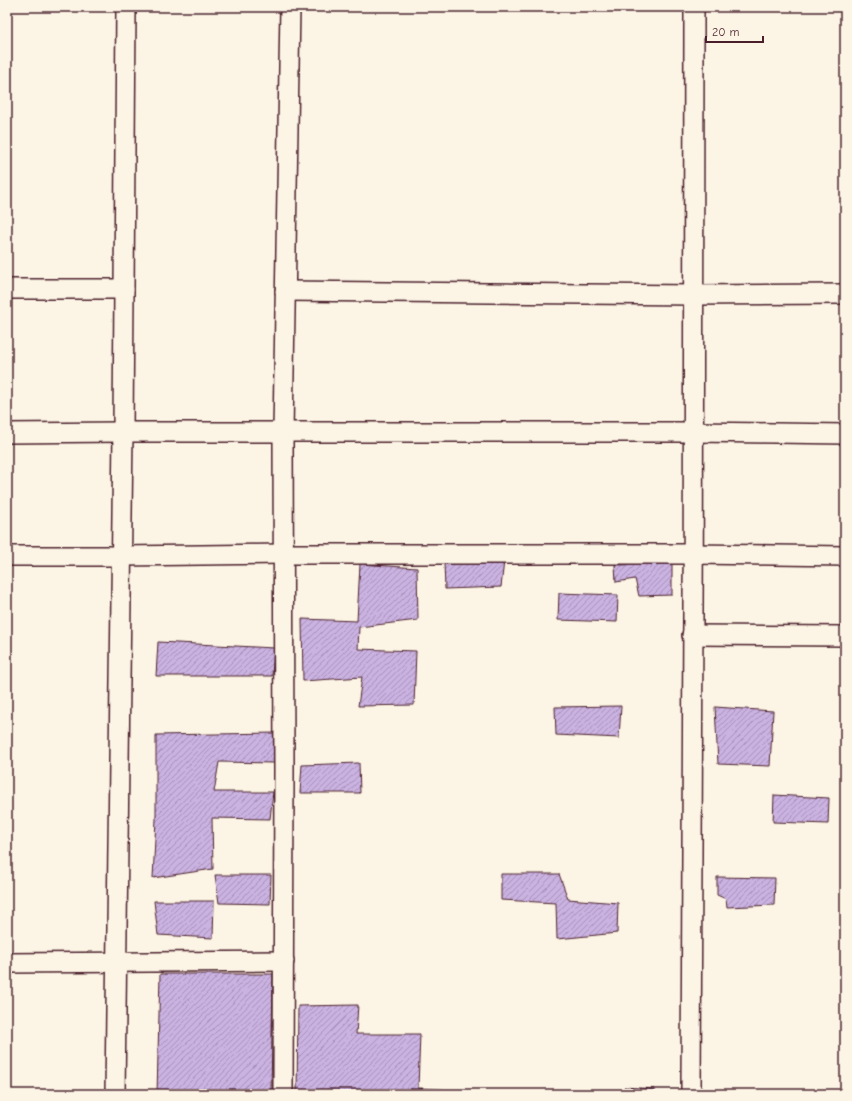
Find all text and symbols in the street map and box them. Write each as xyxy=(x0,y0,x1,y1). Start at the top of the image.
scale bar xyxy=(706,18,763,44)
text: 20 m xyxy=(712,25,740,39)

